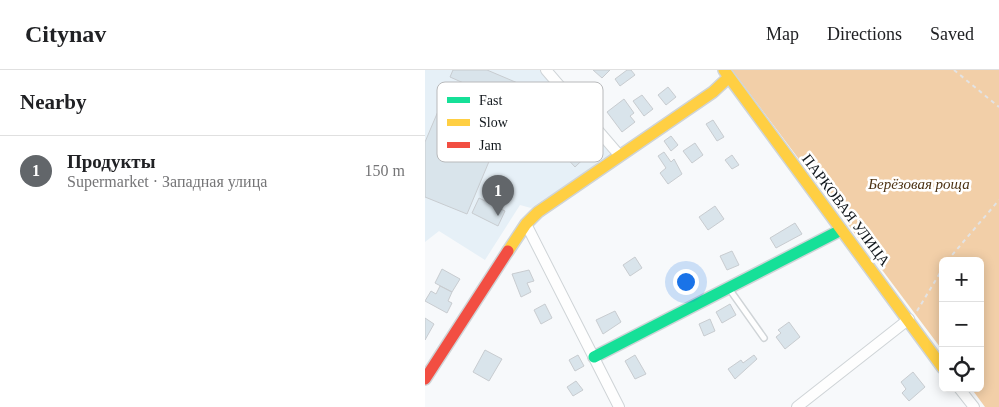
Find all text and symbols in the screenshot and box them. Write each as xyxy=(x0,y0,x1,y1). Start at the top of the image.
text: Citynav xyxy=(25,21,106,47)
text: Map xyxy=(766,24,799,44)
text: Directions xyxy=(827,24,902,44)
text: Saved xyxy=(930,24,974,44)
legend xyxy=(437,82,603,162)
text: Nearby xyxy=(20,90,87,114)
text: Fast xyxy=(479,93,502,108)
text: Slow xyxy=(479,115,509,130)
text: Jam xyxy=(479,138,502,153)
text: Продукты xyxy=(67,151,156,172)
street label: ПАРКОВАЯ УЛИЦА xyxy=(799,151,893,269)
text: 1 xyxy=(32,162,40,179)
text: 150 m xyxy=(365,162,405,179)
text: Supermarket · Западная улица xyxy=(67,173,267,190)
pin: 1 xyxy=(482,175,514,216)
park label: Берёзовая роща xyxy=(867,176,970,192)
map controls xyxy=(939,257,984,392)
button: + xyxy=(939,257,984,302)
your location xyxy=(673,269,699,295)
button: − xyxy=(939,302,984,347)
button: locate xyxy=(939,347,984,392)

